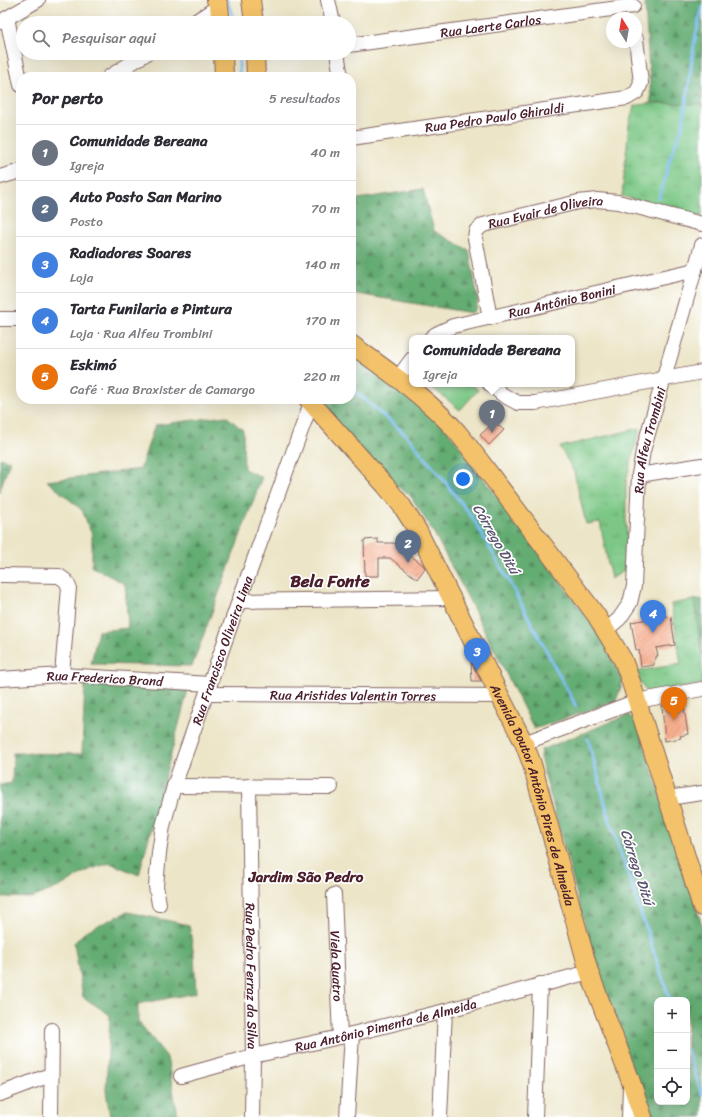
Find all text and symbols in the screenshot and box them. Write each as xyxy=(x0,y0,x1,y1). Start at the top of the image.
street label: Rua Laerte Carlos xyxy=(439,7,543,44)
north arrow xyxy=(606,12,642,48)
search box xyxy=(16,16,356,60)
text: Pesquisar aqui xyxy=(62,25,156,51)
icon: search xyxy=(30,27,52,49)
text: Por perto xyxy=(32,83,103,113)
text: 5 resultados xyxy=(269,87,340,110)
street label: Rua Pedro Paulo Ghiraldi xyxy=(423,96,566,139)
text: Comunidade Bereana xyxy=(70,128,207,154)
text: 1 xyxy=(42,141,48,164)
text: 40 m xyxy=(310,141,340,164)
text: Igreja xyxy=(70,154,104,177)
text: Auto Posto San Marino xyxy=(70,184,222,210)
street label: Rua Evair de Oliveira xyxy=(486,189,605,235)
text: 2 xyxy=(41,197,49,220)
text: 70 m xyxy=(311,197,340,220)
text: Posto xyxy=(70,210,103,233)
text: Radiadores Soares xyxy=(70,240,191,266)
text: 3 xyxy=(41,253,49,276)
text: 140 m xyxy=(305,253,340,276)
text: Loja xyxy=(70,266,93,289)
street label: Rua Antônio Bonini xyxy=(506,277,618,324)
text: Tarta Funilaria e Pintura xyxy=(70,296,232,322)
text: 4 xyxy=(41,309,49,332)
text: 170 m xyxy=(305,309,340,332)
text: Loja · Rua Alfeu Trombini xyxy=(70,322,212,345)
popup xyxy=(409,335,575,387)
text: Comunidade Bereana xyxy=(423,337,561,363)
text: Eskimó xyxy=(70,352,116,378)
text: Igreja xyxy=(423,363,457,386)
text: 5 xyxy=(41,365,49,388)
text: 220 m xyxy=(303,365,340,388)
text: Café · Rua Braxister de Camargo xyxy=(70,378,255,401)
street label: Rua Alfeu Trombini xyxy=(627,384,672,494)
pin: 1 xyxy=(479,400,505,433)
your location xyxy=(453,469,473,489)
water label: Córrego Ditú xyxy=(466,499,528,581)
pin: 2 xyxy=(395,530,421,563)
district label: Bela Fonte xyxy=(290,566,370,596)
street label: Rua Francisco Oliveira Lima xyxy=(185,572,259,728)
pin: 4 xyxy=(640,600,666,633)
pin: 3 xyxy=(464,638,490,671)
street label: Rua Frederico Brand xyxy=(46,663,165,693)
street label: Avenida Doutor Antônio Pires de Almeida xyxy=(484,679,582,909)
street label: Rua Aristides Valentin Torres xyxy=(270,683,437,707)
pin: 5 xyxy=(661,687,687,720)
water label: Córrego Ditú xyxy=(613,826,662,910)
district label: Jardim São Pedro xyxy=(248,864,364,890)
street label: Rua Pedro Ferraz da Silva xyxy=(239,903,264,1050)
street label: Viela Quatro xyxy=(324,930,350,1002)
street label: Rua Antônio Pimenta de Almeida xyxy=(293,991,479,1058)
map controls xyxy=(654,997,690,1105)
button: + xyxy=(654,997,690,1033)
button: − xyxy=(654,1033,690,1069)
button: locate xyxy=(654,1069,690,1105)

